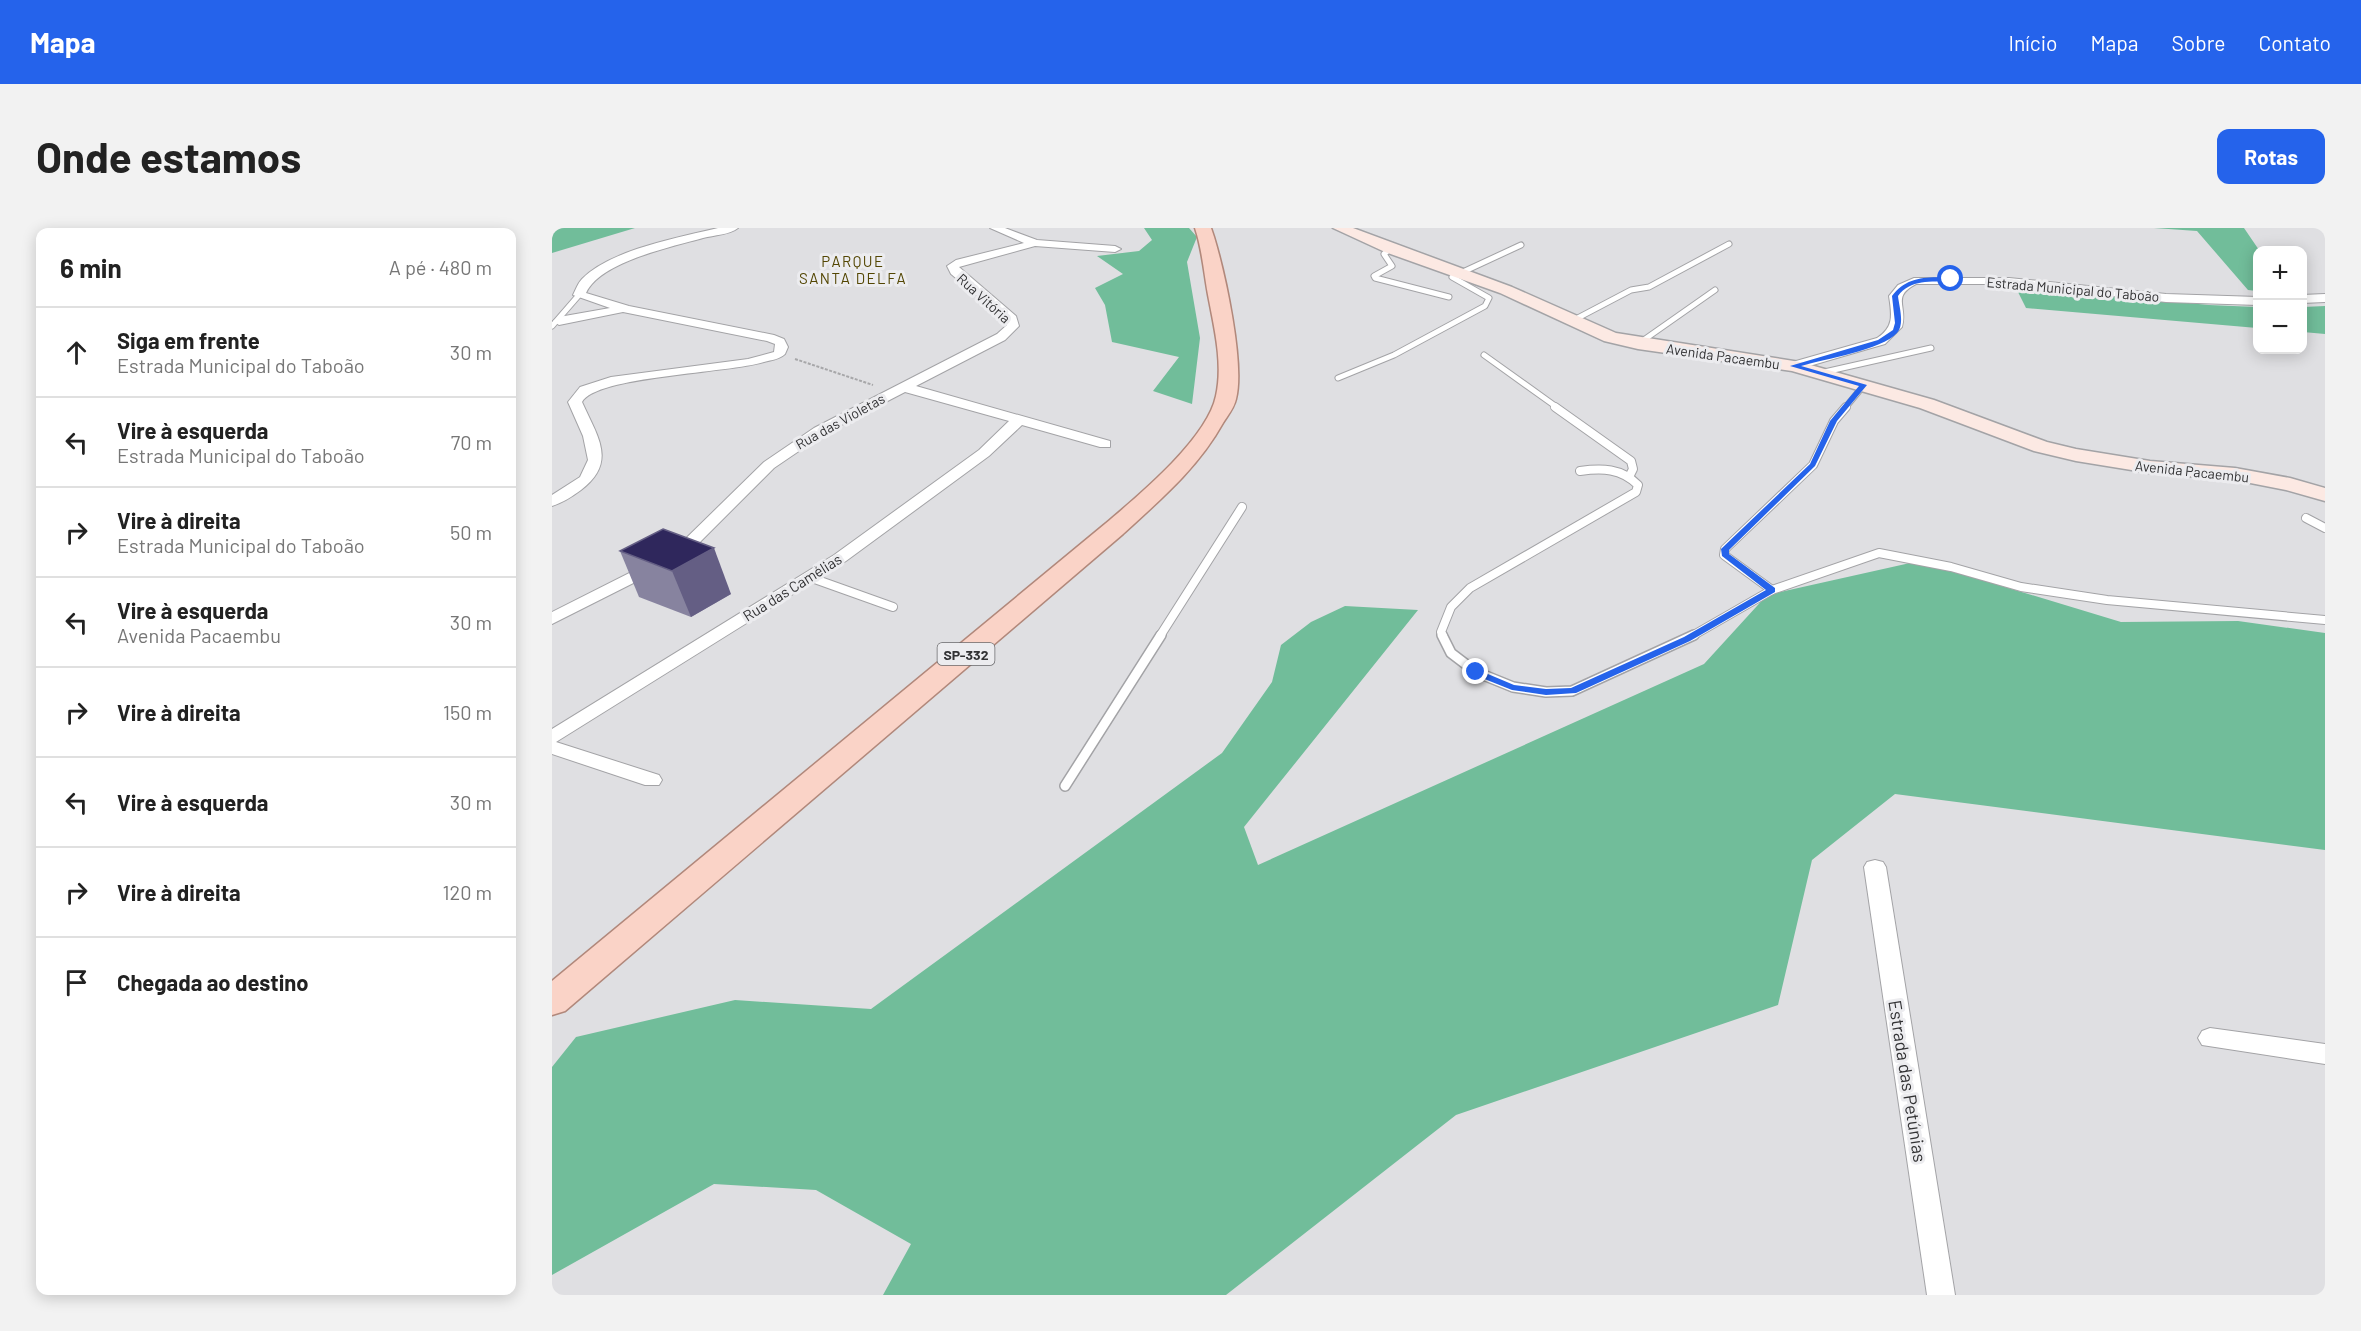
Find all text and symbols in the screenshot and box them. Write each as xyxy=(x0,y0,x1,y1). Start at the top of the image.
text: Mapa xyxy=(30,25,96,59)
text: Início xyxy=(2009,30,2057,55)
text: Mapa xyxy=(2090,30,2139,55)
text: Sobre xyxy=(2172,30,2225,55)
text: Contato xyxy=(2258,30,2331,55)
button: Rotas xyxy=(2217,129,2325,184)
text: Onde estamos xyxy=(36,131,301,181)
map controls xyxy=(2253,246,2307,354)
button: + xyxy=(2253,246,2307,300)
text: 6 min xyxy=(60,252,122,283)
district label: PARQUE SANTA DELFA xyxy=(799,252,907,287)
text: A pé · 480 m xyxy=(389,255,492,279)
route start xyxy=(1937,265,1963,291)
street label: Rua Vitória xyxy=(954,270,1014,326)
street label: Estrada Municipal do Taboão xyxy=(1986,273,2160,305)
button: − xyxy=(2253,300,2307,354)
text: Siga em frente xyxy=(117,327,260,353)
icon: ahead xyxy=(60,336,93,369)
text: 30 m xyxy=(450,340,492,364)
street label: Avenida Pacaembu xyxy=(1665,340,1781,372)
text: Estrada Municipal do Taboão xyxy=(117,353,365,377)
street label: Rua das Violetas xyxy=(792,389,888,453)
text: Vire à esquerda xyxy=(117,417,268,443)
icon: left xyxy=(60,426,93,459)
text: 70 m xyxy=(451,430,492,454)
text: Estrada Municipal do Taboão xyxy=(117,443,365,467)
street label: Avenida Pacaembu xyxy=(2134,457,2250,485)
text: Vire à direita xyxy=(117,507,241,533)
icon: right xyxy=(60,516,93,549)
text: 50 m xyxy=(450,520,492,544)
text: Estrada Municipal do Taboão xyxy=(117,533,365,557)
street label: Rua das Camélias xyxy=(739,549,845,625)
text: Vire à esquerda xyxy=(117,597,268,623)
icon: left xyxy=(60,606,93,639)
text: 30 m xyxy=(450,610,492,634)
text: Avenida Pacaembu xyxy=(117,623,281,647)
road number: SP-332 xyxy=(938,643,994,665)
route end xyxy=(1462,658,1488,684)
icon: right xyxy=(60,696,93,729)
text: Vire à direita xyxy=(117,699,241,725)
text: 150 m xyxy=(443,700,492,724)
icon: left xyxy=(60,786,93,819)
text: Vire à esquerda xyxy=(117,789,268,815)
text: 30 m xyxy=(450,790,492,814)
icon: right xyxy=(60,876,93,909)
text: Vire à direita xyxy=(117,879,241,905)
text: 120 m xyxy=(442,880,492,904)
icon: arrive xyxy=(60,966,93,999)
text: Chegada ao destino xyxy=(117,969,308,995)
street label: Estrada das Petúnias xyxy=(1884,998,1932,1164)

